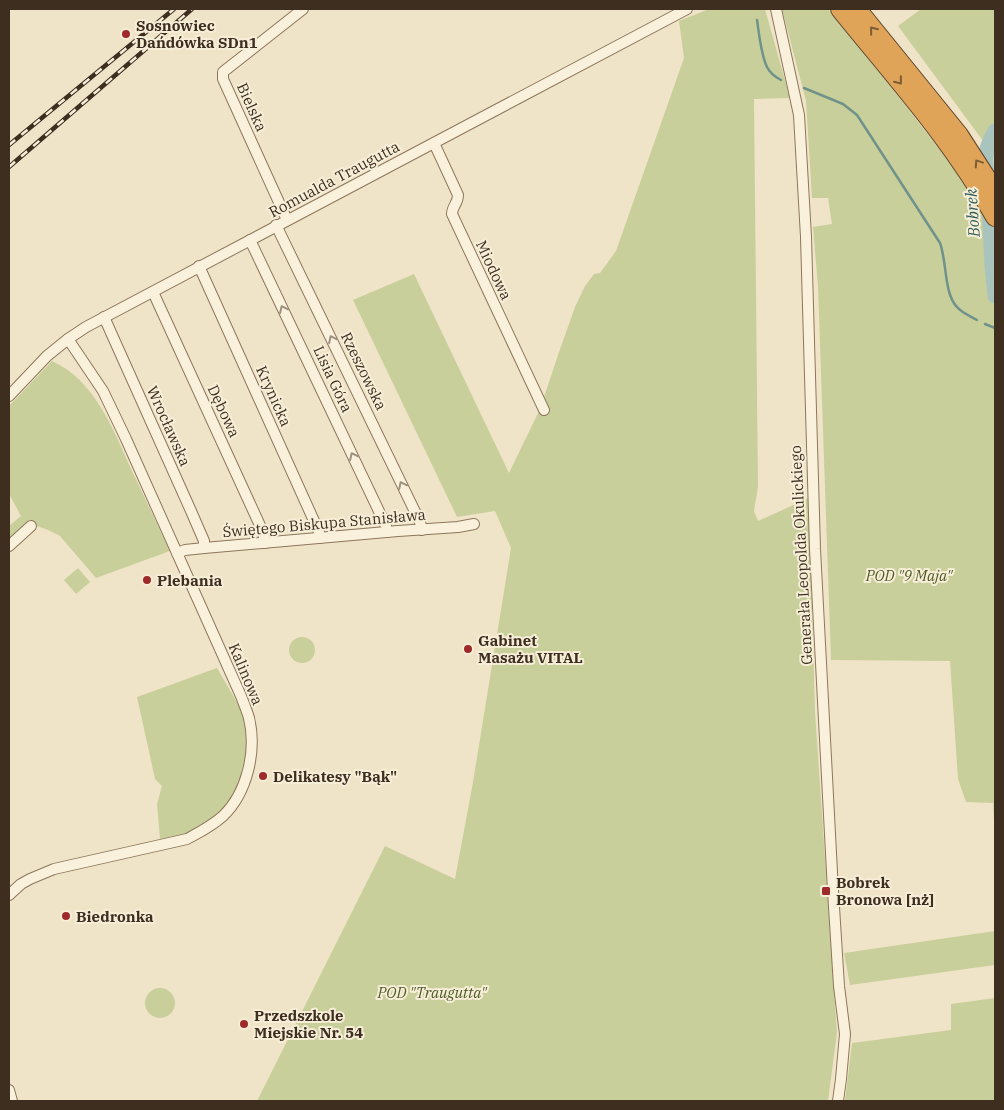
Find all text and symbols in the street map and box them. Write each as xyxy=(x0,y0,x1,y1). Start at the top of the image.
place label: Sosnowiec Dańdówka SDn1 xyxy=(136,16,258,52)
one-way arrow xyxy=(871,27,879,36)
marker: Sosnowiec Dańdówka SDn1 xyxy=(120,28,132,40)
one-way arrow xyxy=(893,76,902,85)
street label: Bielska xyxy=(233,80,271,134)
street label: Romualda Traugutta xyxy=(265,137,403,221)
one-way arrow xyxy=(974,159,984,168)
water label: Bobrek xyxy=(960,188,984,239)
street label: Miodowa xyxy=(472,237,516,303)
one-way arrow xyxy=(279,305,289,314)
street label: Rzeszowska xyxy=(337,329,391,413)
one-way arrow xyxy=(328,335,338,344)
street label: Lisia Góra xyxy=(309,343,357,415)
street label: Krynicka xyxy=(252,363,296,429)
street label: Dębowa xyxy=(204,382,244,440)
street label: Wrocławska xyxy=(143,383,195,469)
street label: Generała Leopolda Okulickiego xyxy=(786,445,816,665)
one-way arrow xyxy=(349,452,359,461)
one-way arrow xyxy=(398,481,409,490)
street label: Świętego Biskupa Stanisława xyxy=(222,505,426,541)
park label: POD "9 Maja" xyxy=(865,566,954,585)
place label: Plebania xyxy=(157,571,223,590)
marker: Plebania xyxy=(141,574,153,586)
place label: Gabinet Masażu VITAL xyxy=(478,631,583,667)
street label: Kalinowa xyxy=(224,640,268,708)
marker: Gabinet Masażu VITAL xyxy=(462,643,474,655)
place label: Delikatesy "Bąk" xyxy=(273,767,397,786)
marker: Delikatesy "Bąk" xyxy=(257,770,269,782)
place label: Bobrek Bronowa [nż] xyxy=(836,873,934,909)
marker: Bobrek Bronowa [nż] xyxy=(820,885,832,897)
place label: Biedronka xyxy=(76,907,154,926)
marker: Biedronka xyxy=(60,910,72,922)
park label: POD "Traugutta" xyxy=(377,983,488,1002)
place label: Przedszkole Miejskie Nr. 54 xyxy=(254,1006,363,1042)
marker: Przedszkole Miejskie Nr. 54 xyxy=(238,1018,250,1030)

